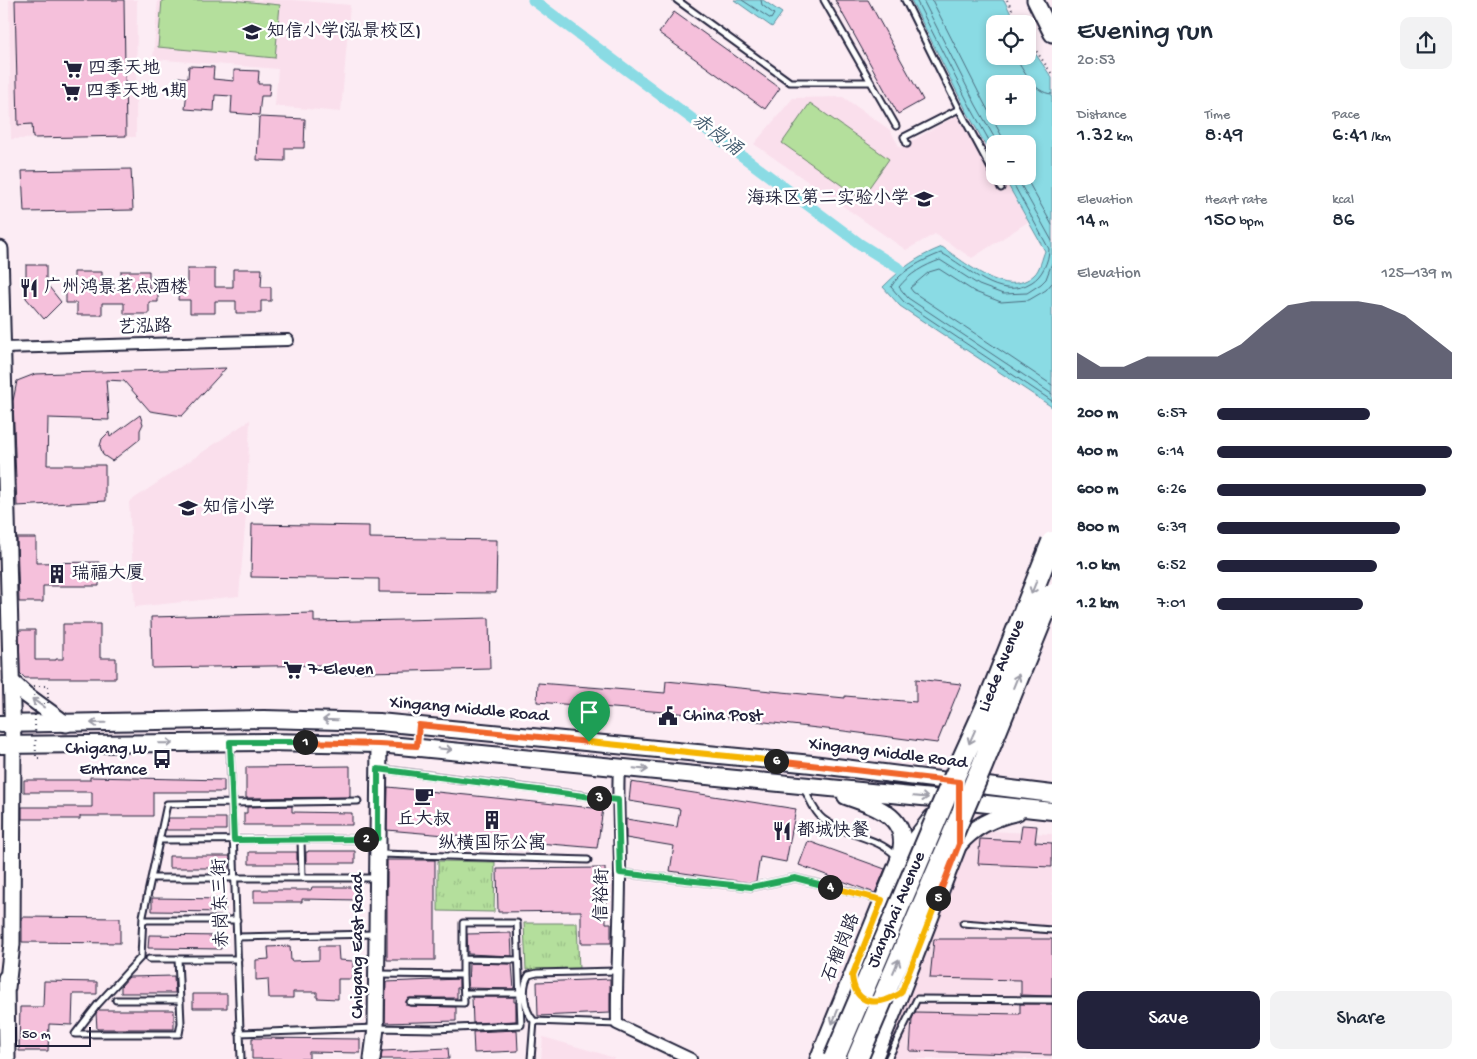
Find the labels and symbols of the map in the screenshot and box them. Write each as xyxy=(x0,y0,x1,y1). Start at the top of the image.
school or university icon: 知信小学(泓景校区) xyxy=(241,21,263,43)
place label: 知信小学(泓景校区) xyxy=(267,21,421,43)
supermarket icon: 四季天地 xyxy=(62,58,84,80)
place label: 四季天地 xyxy=(88,58,160,80)
supermarket icon: 四季天地 1期 xyxy=(60,81,82,103)
place label: 四季天地 1期 xyxy=(86,81,188,103)
water label: 赤岗涌 xyxy=(686,109,747,163)
place label: 海珠区第二实验小学 xyxy=(747,188,909,210)
school or university icon: 海珠区第二实验小学 xyxy=(913,188,935,210)
restaurant icon: 广州鸿景茗点酒楼 xyxy=(18,277,40,299)
place label: 广州鸿景茗点酒楼 xyxy=(44,277,188,299)
street label: 艺泓路 xyxy=(118,316,172,339)
school or university icon: 知信小学 xyxy=(177,497,199,519)
place label: 知信小学 xyxy=(203,497,275,519)
building icon: 瑞福大厦 xyxy=(46,563,68,585)
place label: 瑞福大厦 xyxy=(72,563,144,585)
one-way arrow xyxy=(1029,579,1038,594)
street label: Liede Avenue xyxy=(974,616,1030,715)
supermarket icon: 7-Eleven xyxy=(282,659,304,681)
place label: 7-Eleven xyxy=(307,660,374,681)
one-way arrow xyxy=(1012,674,1022,689)
pin xyxy=(568,691,610,742)
street label: Xingang Middle Road xyxy=(388,692,551,728)
one-way arrow xyxy=(31,698,45,708)
public building icon: China Post xyxy=(657,705,679,727)
place label: China Post xyxy=(683,706,764,727)
one-way arrow xyxy=(322,715,338,725)
one-way arrow xyxy=(90,718,106,728)
one-way arrow xyxy=(967,729,976,744)
pin: 1 xyxy=(292,730,318,754)
street label: Xingang Middle Road xyxy=(807,734,970,774)
one-way arrow xyxy=(158,738,174,748)
place label: Chigang Lu Entrance xyxy=(65,739,148,781)
one-way arrow xyxy=(437,744,453,754)
bus stop icon: Chigang Lu Entrance xyxy=(151,748,173,770)
pin: 6 xyxy=(764,748,788,774)
one-way arrow xyxy=(633,764,649,774)
cafe icon: 丘大叔 xyxy=(413,785,435,807)
pin: 3 xyxy=(586,786,612,810)
one-way arrow xyxy=(913,792,929,801)
place label: 丘大叔 xyxy=(397,809,451,831)
building icon: 纵横国际公寓 xyxy=(481,809,503,831)
restaurant icon: 都城快餐 xyxy=(771,820,793,842)
place label: 都城快餐 xyxy=(796,820,869,842)
pin: 2 xyxy=(354,826,378,852)
place label: 纵横国际公寓 xyxy=(438,833,546,855)
street label: Jianghai Avenue xyxy=(863,848,931,971)
street label: 赤岗东三街 xyxy=(209,858,234,948)
street label: 信裕街 xyxy=(591,868,614,922)
street label: Chigang East Road xyxy=(348,872,369,1019)
pin: 4 xyxy=(818,874,842,900)
pin: 5 xyxy=(926,886,950,910)
street label: 石榴岗路 xyxy=(818,910,865,985)
one-way arrow xyxy=(891,959,901,974)
one-way arrow xyxy=(829,1009,839,1024)
scale bar xyxy=(15,1024,91,1047)

